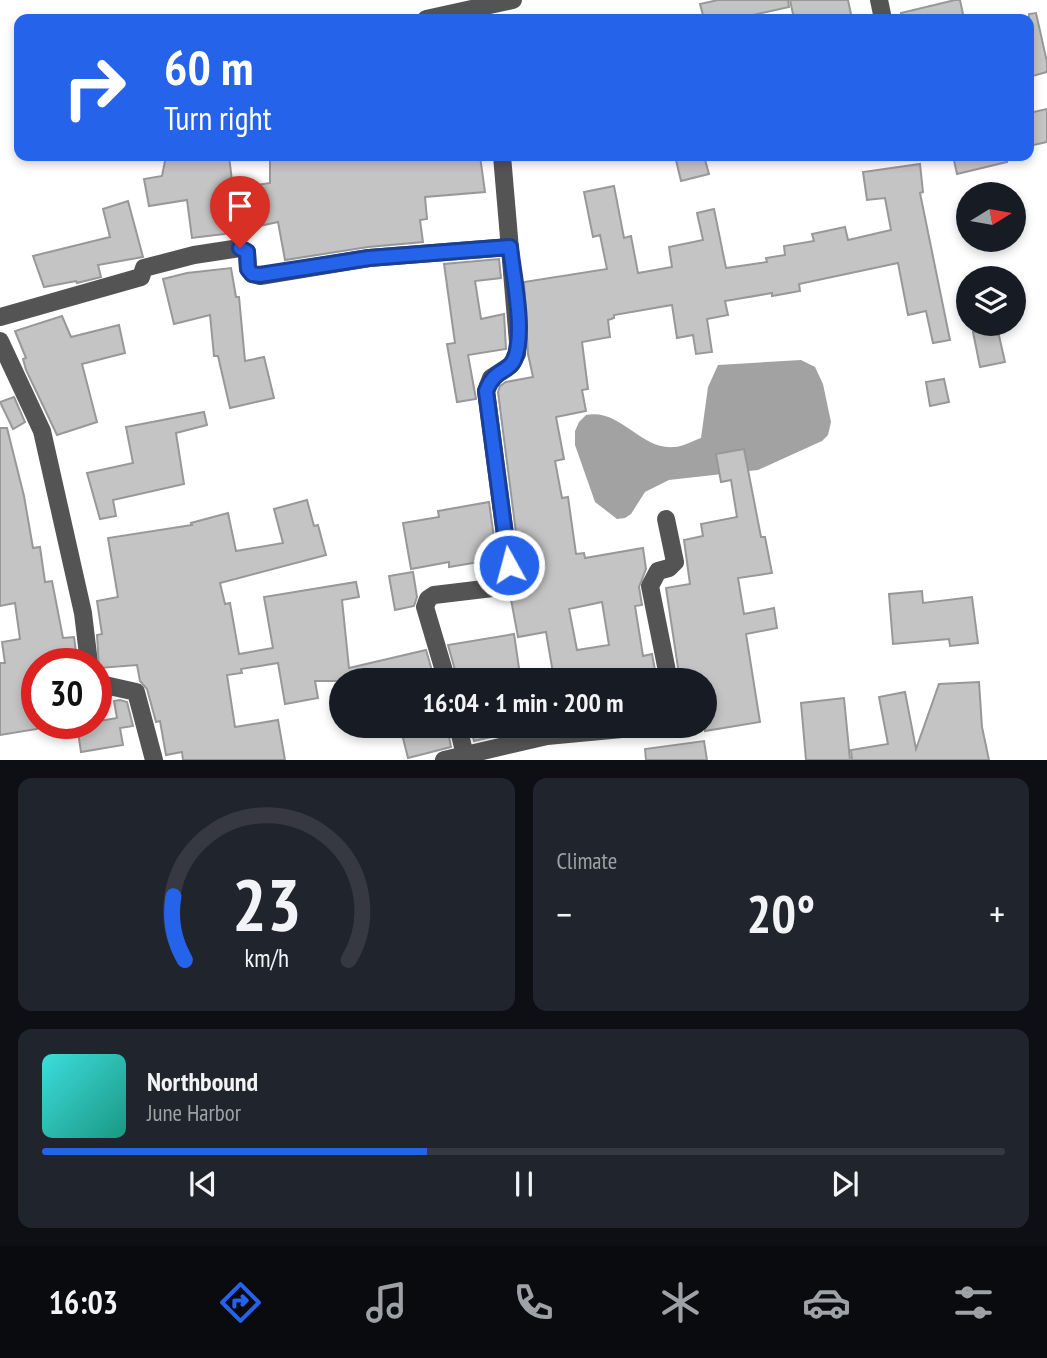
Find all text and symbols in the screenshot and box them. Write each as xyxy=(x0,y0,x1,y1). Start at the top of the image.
text: 60 m xyxy=(164,35,253,99)
icon: right xyxy=(49,42,140,133)
text: Turn right xyxy=(164,97,272,139)
pin xyxy=(210,176,270,248)
north arrow xyxy=(956,182,1026,252)
map controls xyxy=(956,182,1026,336)
icon: arrive xyxy=(221,187,259,225)
button: layers xyxy=(956,266,1026,336)
position arrow xyxy=(472,528,546,602)
speed limit sign: 30 xyxy=(21,648,112,739)
text: 16:04 · 1 min · 200 m xyxy=(423,686,623,719)
text: Climate xyxy=(557,846,617,875)
text: 23 xyxy=(231,857,301,951)
text: 20° xyxy=(746,880,815,947)
text: − xyxy=(557,889,572,938)
text: + xyxy=(989,889,1005,938)
text: km/h xyxy=(244,942,288,974)
text: Northbound xyxy=(147,1065,258,1098)
text: June Harbor xyxy=(147,1098,241,1127)
icon: previous xyxy=(184,1165,222,1203)
icon: pause xyxy=(505,1165,543,1203)
icon: next xyxy=(826,1165,864,1203)
icon: directions xyxy=(216,1278,265,1327)
icon: music xyxy=(362,1278,411,1327)
icon: phone xyxy=(509,1278,558,1327)
icon: climate xyxy=(656,1278,705,1327)
icon: car xyxy=(802,1278,851,1327)
icon: filters xyxy=(949,1278,998,1327)
text: 16:03 xyxy=(49,1281,118,1323)

